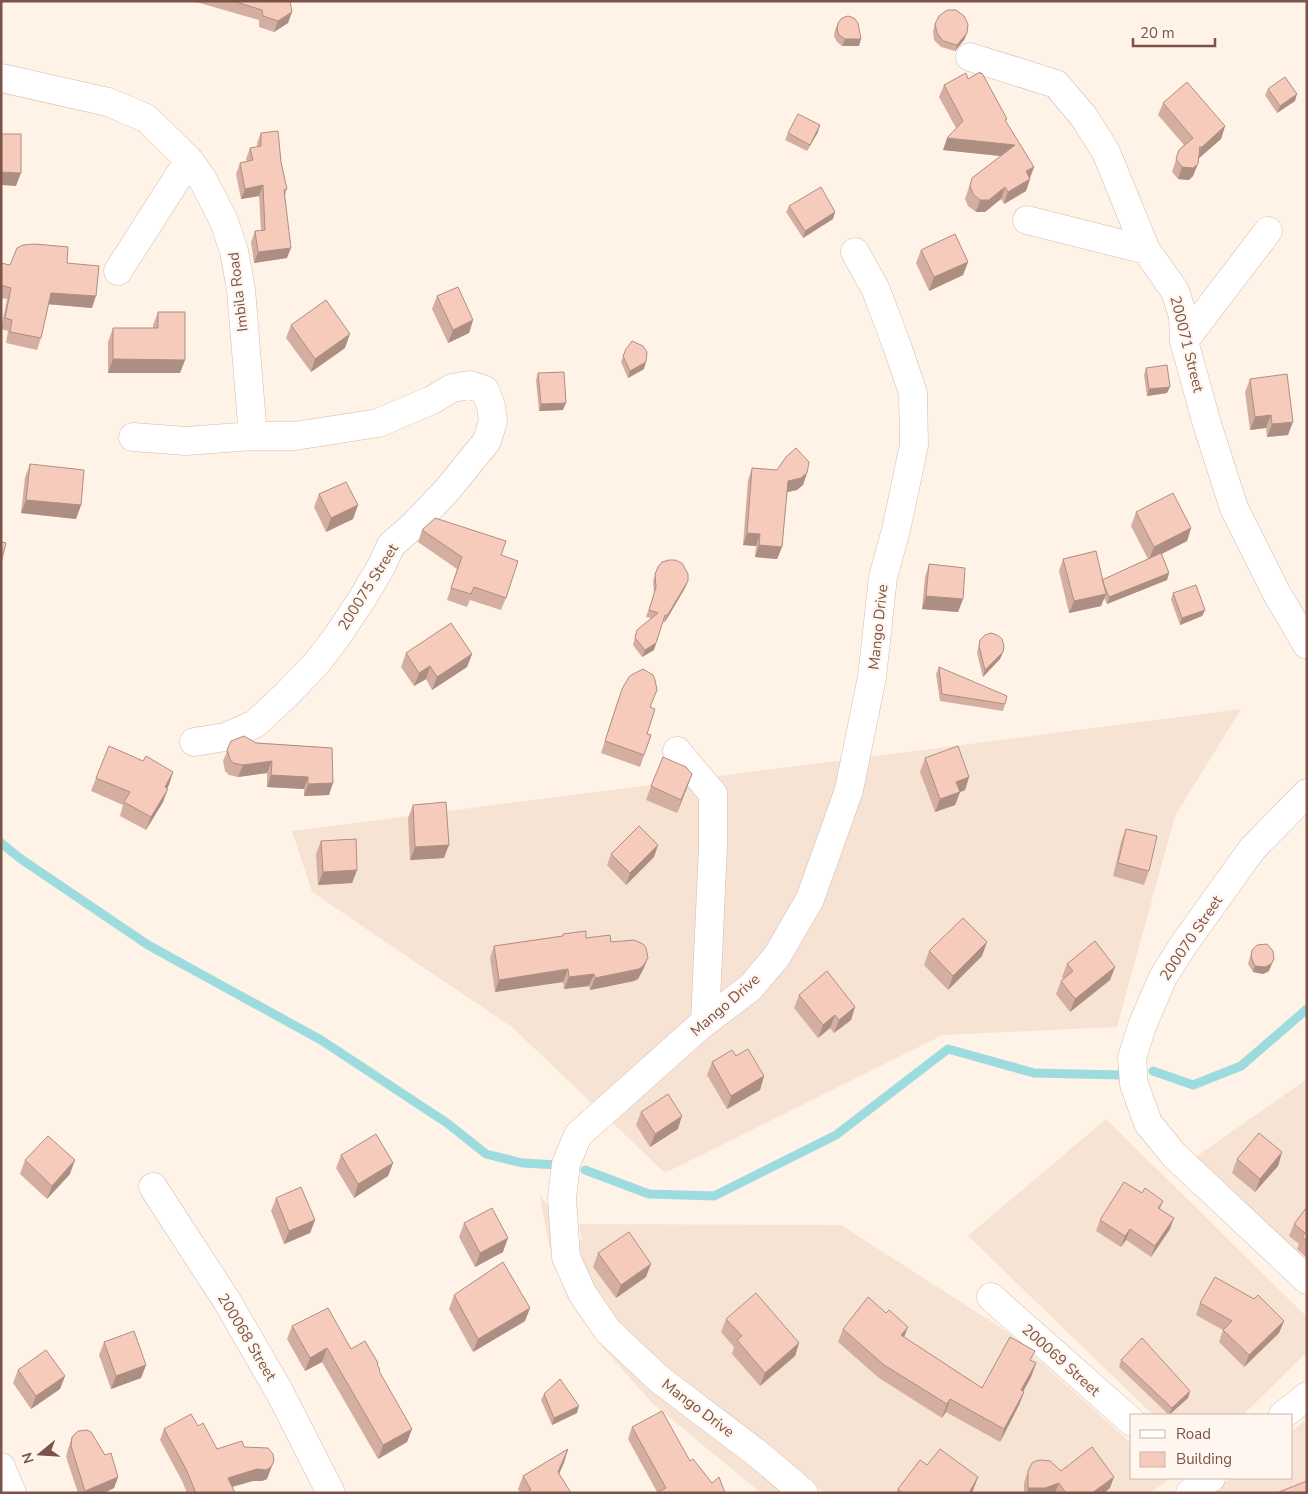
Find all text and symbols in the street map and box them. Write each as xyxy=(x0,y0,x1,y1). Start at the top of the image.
scale bar xyxy=(1133,15,1216,47)
text: 20 m xyxy=(1140,23,1175,43)
street label: Imbila Road xyxy=(223,251,253,333)
street label: 200071 Street xyxy=(1165,294,1209,395)
street label: 200075 Street xyxy=(333,539,403,634)
street label: Mango Drive xyxy=(864,583,892,671)
street label: 200070 Street xyxy=(1155,891,1227,985)
street label: Mango Drive xyxy=(686,969,764,1041)
street label: 200068 Street xyxy=(213,1290,281,1385)
street label: 200069 Street xyxy=(1018,1320,1105,1401)
street label: Mango Drive xyxy=(658,1374,738,1442)
legend xyxy=(1130,1414,1293,1479)
text: Road xyxy=(1176,1424,1211,1444)
north arrow xyxy=(15,1429,65,1479)
text: Building xyxy=(1176,1449,1232,1469)
text: N xyxy=(17,1450,39,1466)

